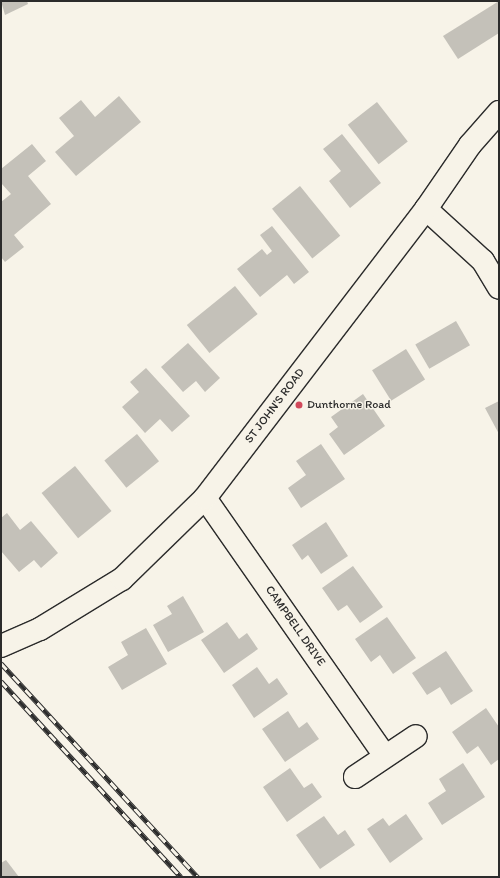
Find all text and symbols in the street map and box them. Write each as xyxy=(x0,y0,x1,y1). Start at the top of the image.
street label: ST JOHN'S ROAD xyxy=(242,366,308,446)
place label: Dunthorne Road xyxy=(307,398,391,412)
marker: Dunthorne Road xyxy=(294,400,304,410)
street label: CAMPBELL DRIVE xyxy=(262,583,328,669)

